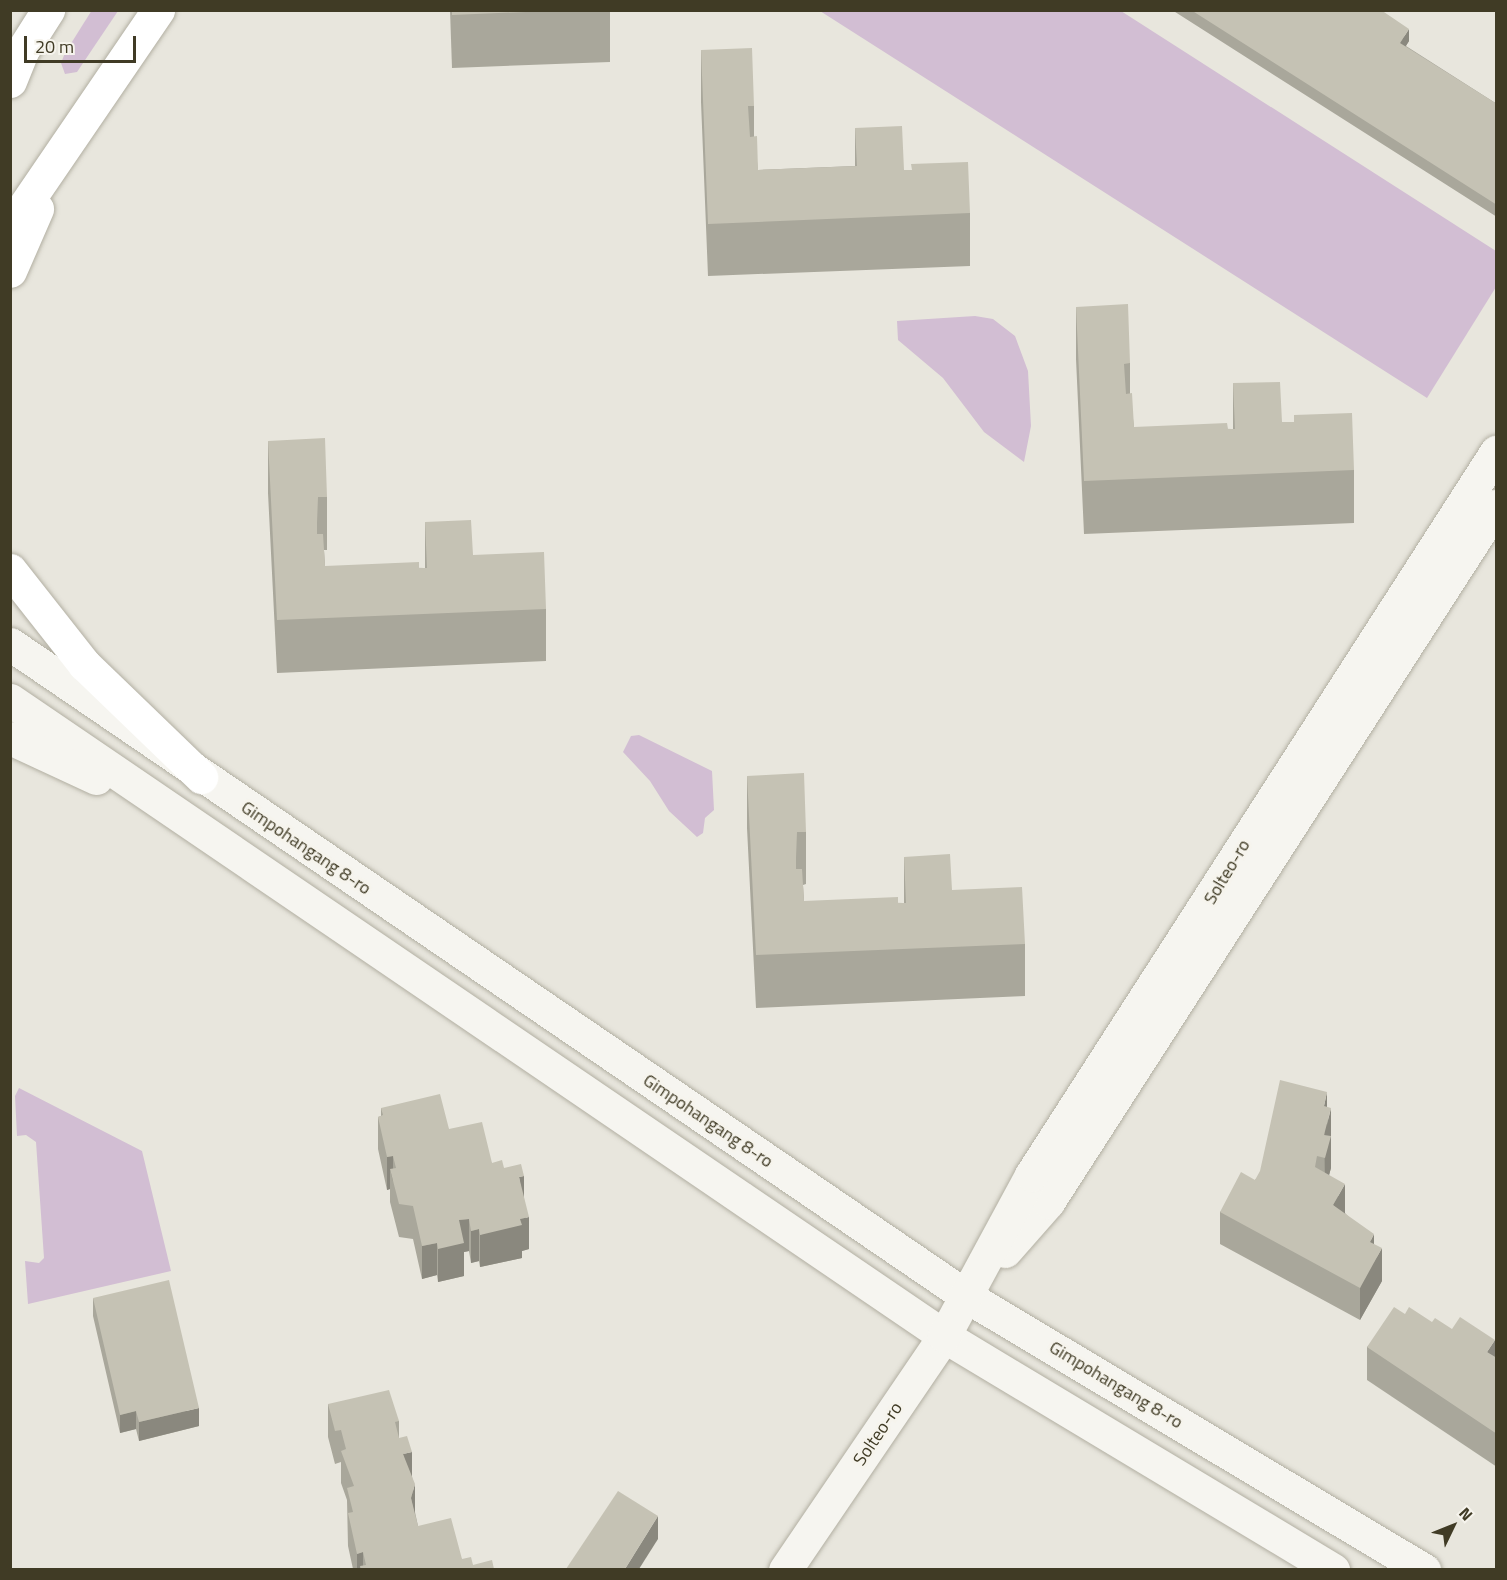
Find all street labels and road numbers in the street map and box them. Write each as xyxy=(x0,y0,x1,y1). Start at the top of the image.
street label: Gimpohangang 8-ro xyxy=(237,797,375,899)
street label: Solteo-ro xyxy=(1199,836,1255,908)
street label: Gimpohangang 8-ro xyxy=(639,1070,777,1172)
street label: Gimpohangang 8-ro xyxy=(1045,1337,1187,1433)
street label: Solteo-ro xyxy=(849,1398,907,1470)

